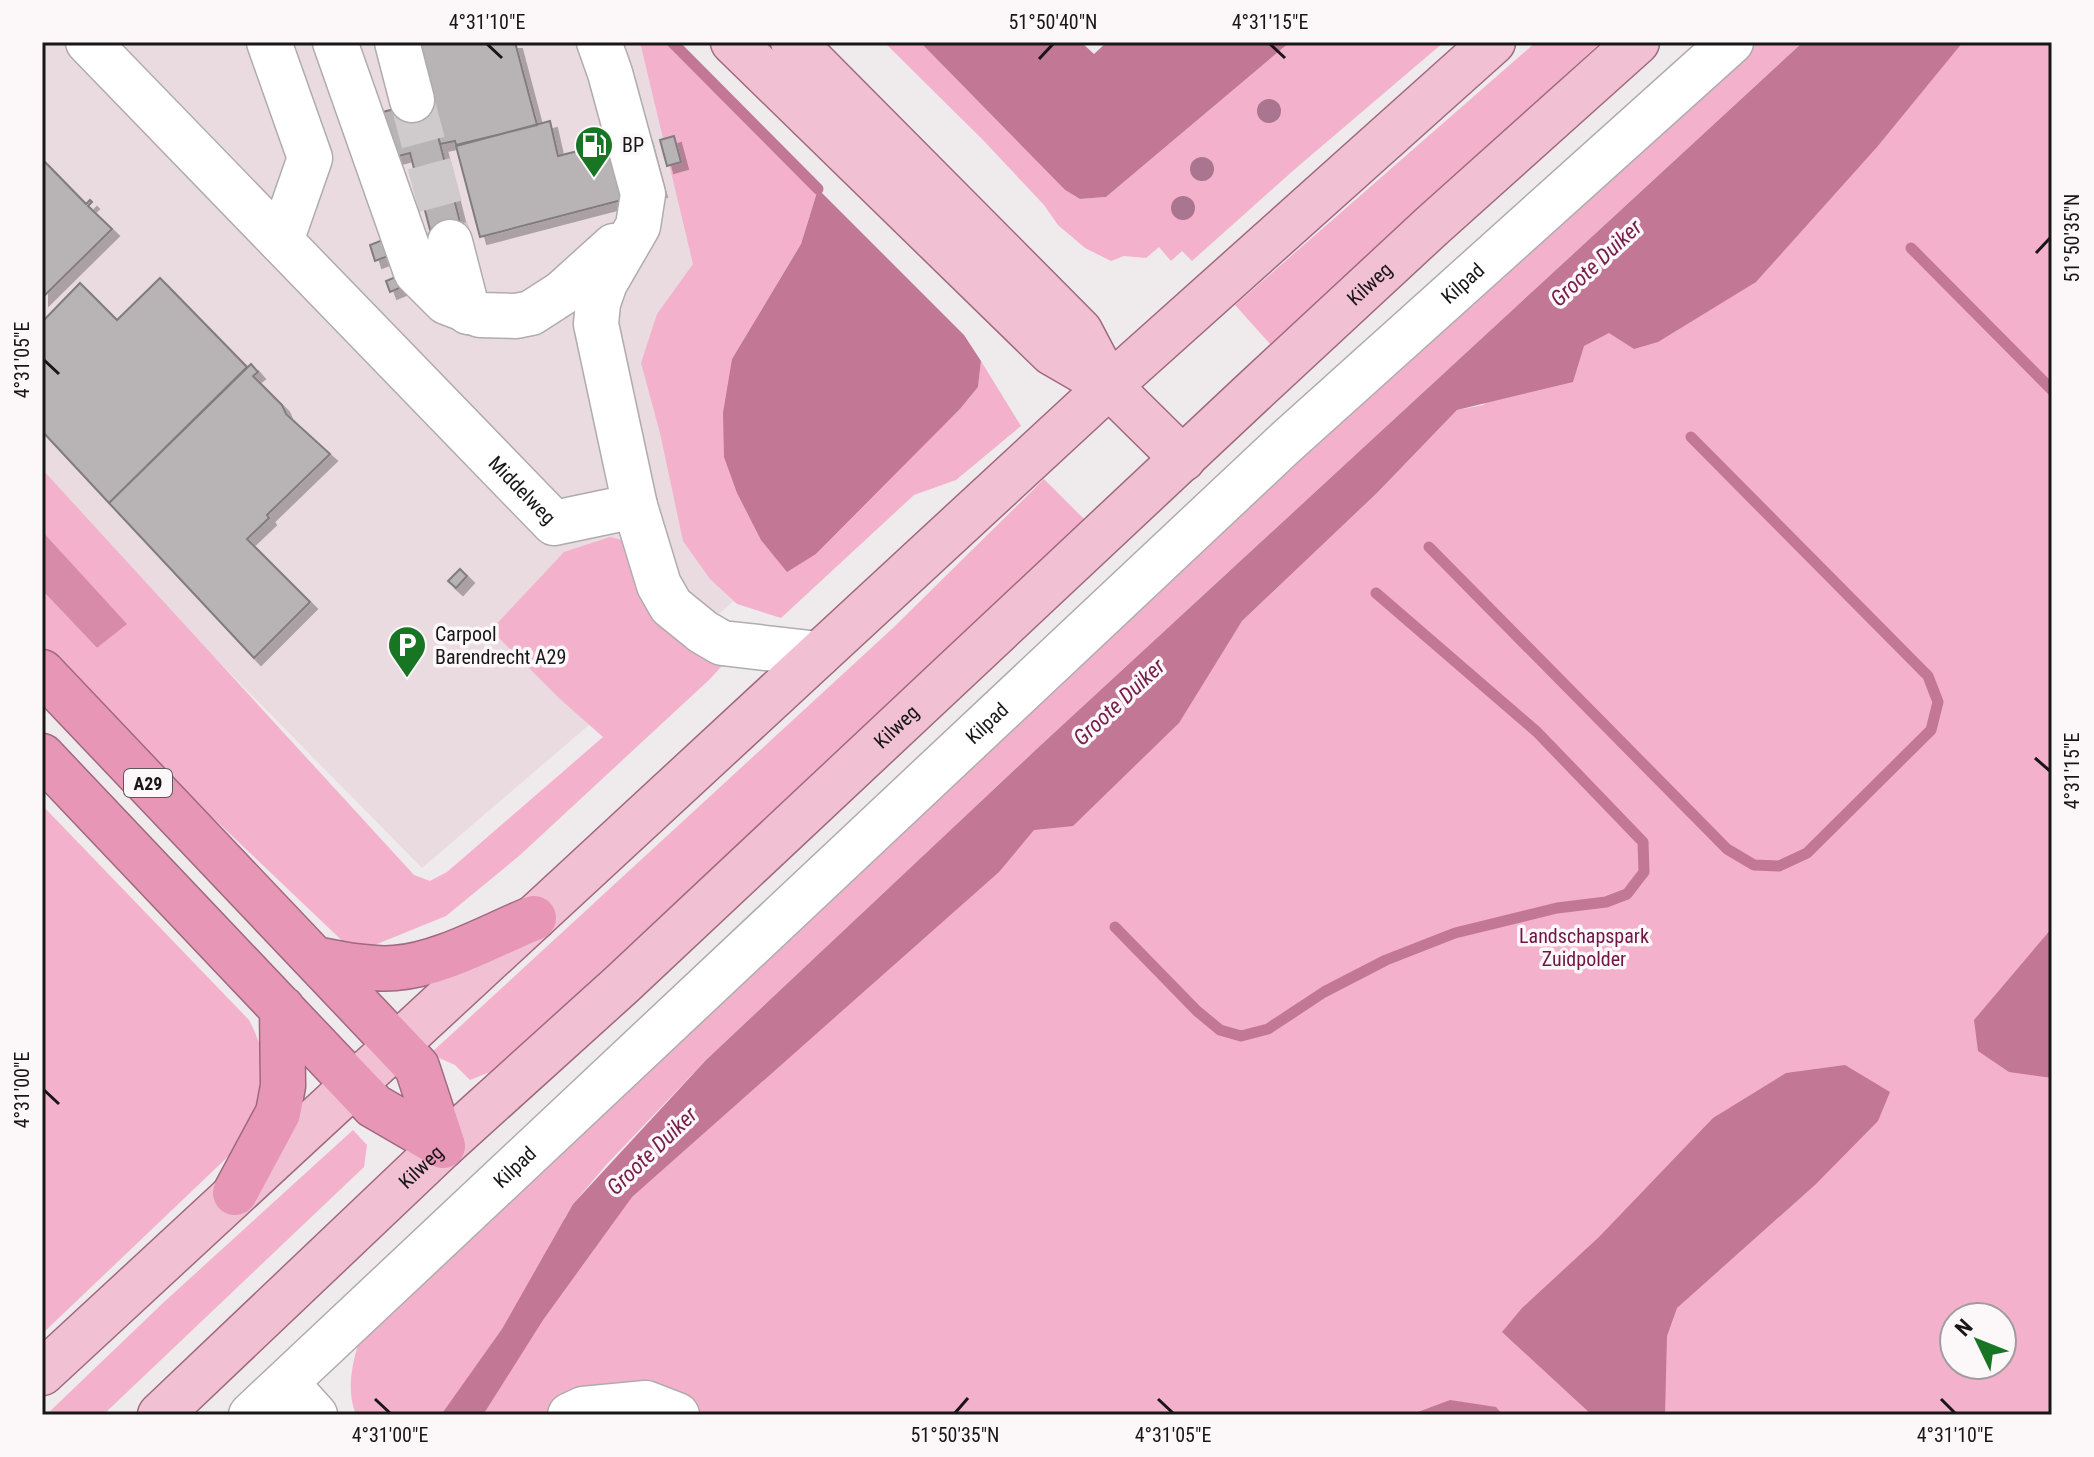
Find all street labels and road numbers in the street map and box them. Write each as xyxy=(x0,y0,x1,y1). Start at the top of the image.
street label: Kilweg xyxy=(1342,257,1397,311)
street label: Kilpad xyxy=(1436,258,1489,309)
street label: Middelweg xyxy=(484,451,561,529)
street label: Kilpad xyxy=(961,698,1013,749)
street label: Kilweg xyxy=(869,700,924,753)
road number: A29 xyxy=(124,769,172,797)
street label: Kilweg xyxy=(394,1140,448,1194)
street label: Kilpad xyxy=(489,1141,541,1193)

